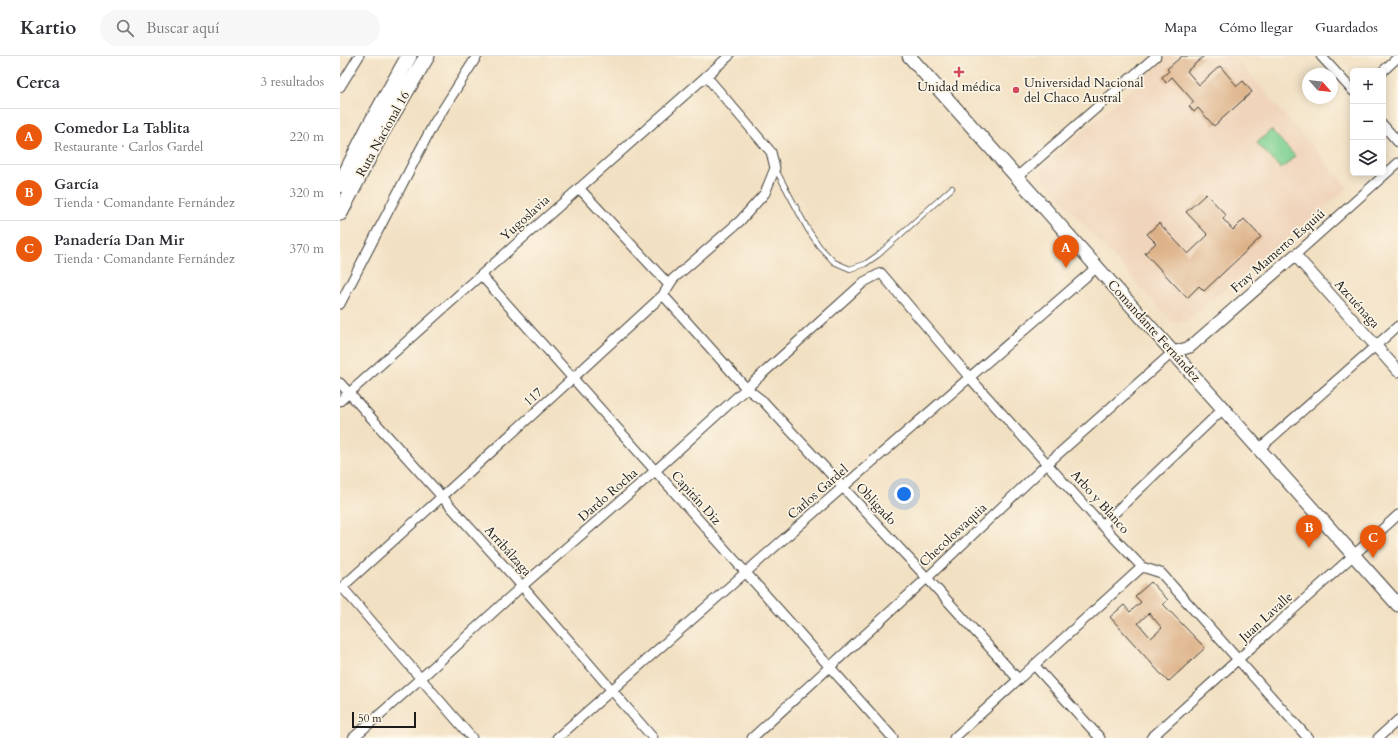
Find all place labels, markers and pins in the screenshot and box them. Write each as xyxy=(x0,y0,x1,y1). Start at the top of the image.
marker: Unidad médica xyxy=(953,66,965,78)
place label: Universidad Nacional del Chaco Austral xyxy=(1024,74,1144,107)
place label: Unidad médica xyxy=(917,78,1001,96)
marker: Universidad Nacional del Chaco Austral xyxy=(1011,85,1021,95)
pin: A xyxy=(1053,235,1079,268)
pin: B xyxy=(1296,515,1322,548)
pin: C xyxy=(1360,525,1386,558)

